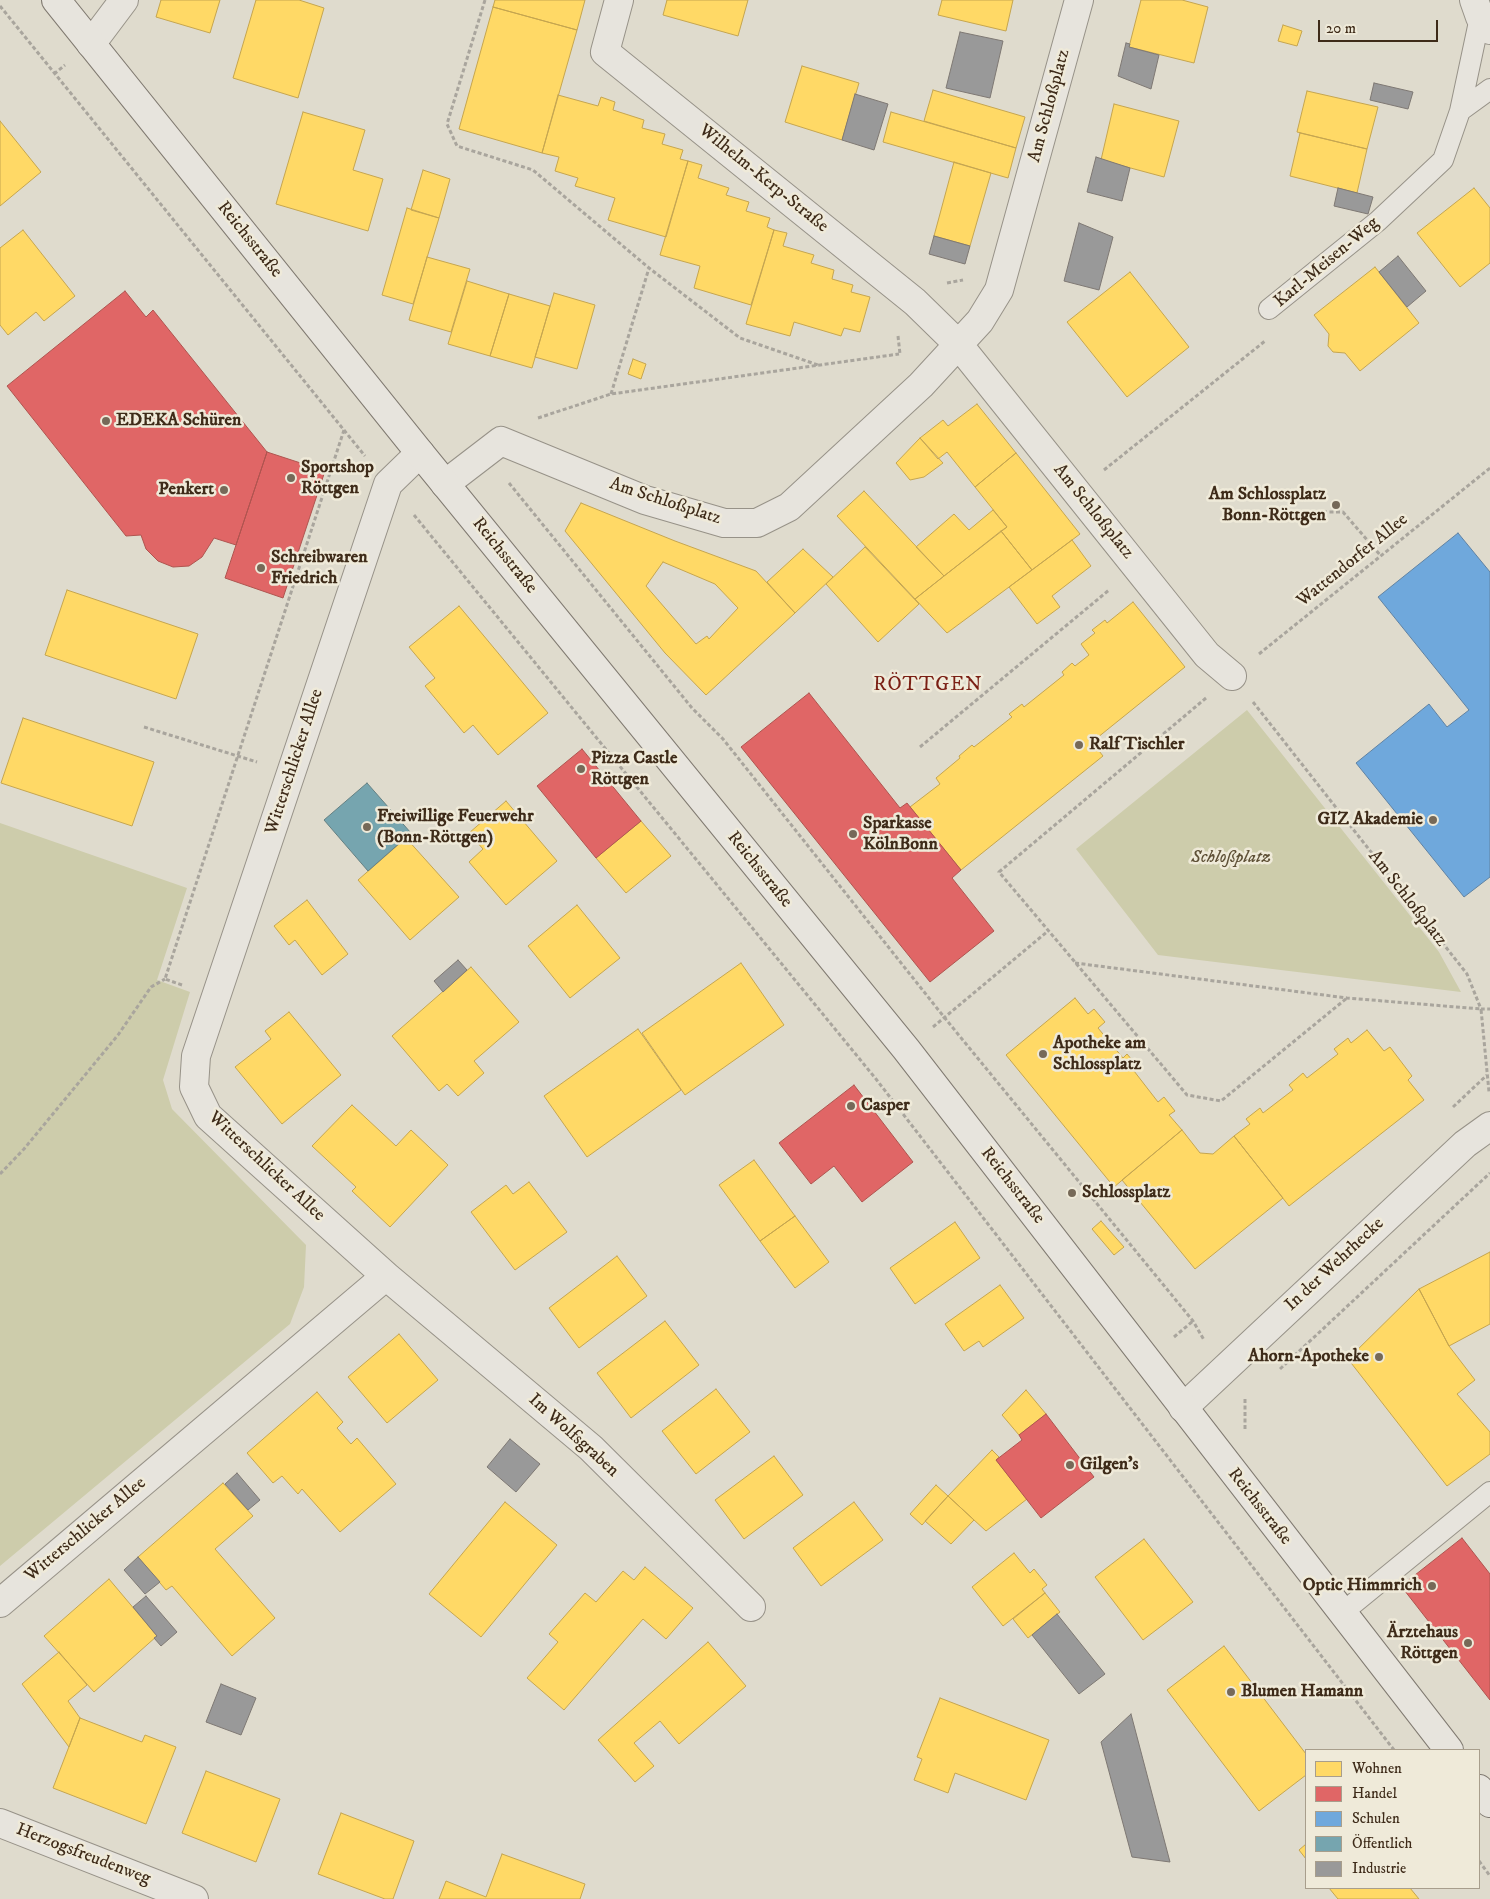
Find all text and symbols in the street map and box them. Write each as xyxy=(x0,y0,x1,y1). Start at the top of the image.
scale bar xyxy=(1320,10,1440,42)
text: 20 m xyxy=(1326,19,1356,38)
street label: Am Schloßplatz xyxy=(1025,47,1075,165)
street label: Wilhelm-Kerp-Straße xyxy=(694,120,832,238)
street label: Reichsstraße xyxy=(212,198,286,282)
street label: Karl-Meisen-Weg xyxy=(1270,213,1384,313)
place label: EDEKA Schüren xyxy=(116,410,241,432)
marker: EDEKA Schüren xyxy=(100,415,112,427)
place label: Sportshop Röttgen xyxy=(301,457,374,499)
street label: Am Schloßplatz xyxy=(1048,460,1138,564)
marker: Sportshop Röttgen xyxy=(285,472,297,484)
street label: Am Schloßplatz xyxy=(606,474,724,530)
place label: Penkert xyxy=(158,479,214,501)
marker: Penkert xyxy=(218,484,230,496)
place label: Am Schlossplatz Bonn-Röttgen xyxy=(1209,484,1326,526)
marker: Am Schlossplatz Bonn-Röttgen xyxy=(1330,499,1342,511)
street label: Wattendorfer Allee xyxy=(1293,510,1413,612)
street label: Reichsstraße xyxy=(467,514,541,598)
place label: Schreibwaren Friedrich xyxy=(271,547,368,590)
marker: Schreibwaren Friedrich xyxy=(255,562,267,574)
district label: RÖTTGEN xyxy=(872,674,984,698)
street label: Witterschlicker Allee xyxy=(261,687,329,837)
place label: Ralf Tischler xyxy=(1089,734,1184,756)
marker: Ralf Tischler xyxy=(1073,739,1085,751)
place label: Pizza Castle Röttgen xyxy=(591,748,677,791)
marker: Pizza Castle Röttgen xyxy=(575,763,587,775)
place label: Freiwillige Feuerwehr (Bonn-Röttgen) xyxy=(377,806,534,849)
place label: GIZ Akademie xyxy=(1317,809,1423,831)
place label: Sparkasse KölnBonn xyxy=(863,813,938,856)
marker: GIZ Akademie xyxy=(1427,814,1439,826)
marker: Freiwillige Feuerwehr (Bonn-Röttgen) xyxy=(361,821,373,833)
street label: Reichsstraße xyxy=(722,828,796,912)
marker: Sparkasse KölnBonn xyxy=(847,828,859,840)
park label: Schloßplatz xyxy=(1191,847,1271,869)
street label: Am Schloßplatz xyxy=(1363,847,1451,951)
place label: Apotheke am Schlossplatz xyxy=(1053,1033,1146,1076)
marker: Apotheke am Schlossplatz xyxy=(1037,1048,1049,1060)
place label: Casper xyxy=(861,1095,910,1117)
marker: Casper xyxy=(845,1100,857,1112)
street label: Witterschlicker Allee xyxy=(203,1107,329,1227)
street label: Reichsstraße xyxy=(975,1143,1049,1229)
place label: Schlossplatz xyxy=(1082,1182,1170,1204)
marker: Schlossplatz xyxy=(1066,1187,1078,1199)
street label: In der Wehrhecke xyxy=(1281,1214,1389,1316)
place label: Ahorn-Apotheke xyxy=(1248,1346,1369,1368)
marker: Ahorn-Apotheke xyxy=(1373,1351,1385,1363)
street label: Im Wolfsgraben xyxy=(523,1390,623,1482)
place label: Gilgen's xyxy=(1080,1454,1138,1476)
marker: Gilgen's xyxy=(1064,1459,1076,1471)
street label: Reichsstraße xyxy=(1222,1464,1296,1550)
street label: Witterschlicker Allee xyxy=(21,1473,151,1587)
place label: Optic Himmrich xyxy=(1303,1575,1422,1597)
marker: Optic Himmrich xyxy=(1426,1580,1438,1592)
place label: Ärztehaus Röttgen xyxy=(1387,1622,1458,1665)
marker: Ärztehaus Röttgen xyxy=(1462,1637,1474,1649)
place label: Blumen Hamann xyxy=(1241,1681,1363,1703)
marker: Blumen Hamann xyxy=(1225,1686,1237,1698)
legend xyxy=(1305,1749,1480,1889)
text: Wohnen xyxy=(1352,1759,1402,1778)
text: Handel xyxy=(1352,1784,1397,1803)
text: Schulen xyxy=(1352,1809,1400,1828)
street label: Herzogsfreudenweg xyxy=(13,1819,153,1891)
text: Öffentlich xyxy=(1352,1834,1412,1853)
text: Industrie xyxy=(1352,1859,1406,1878)

